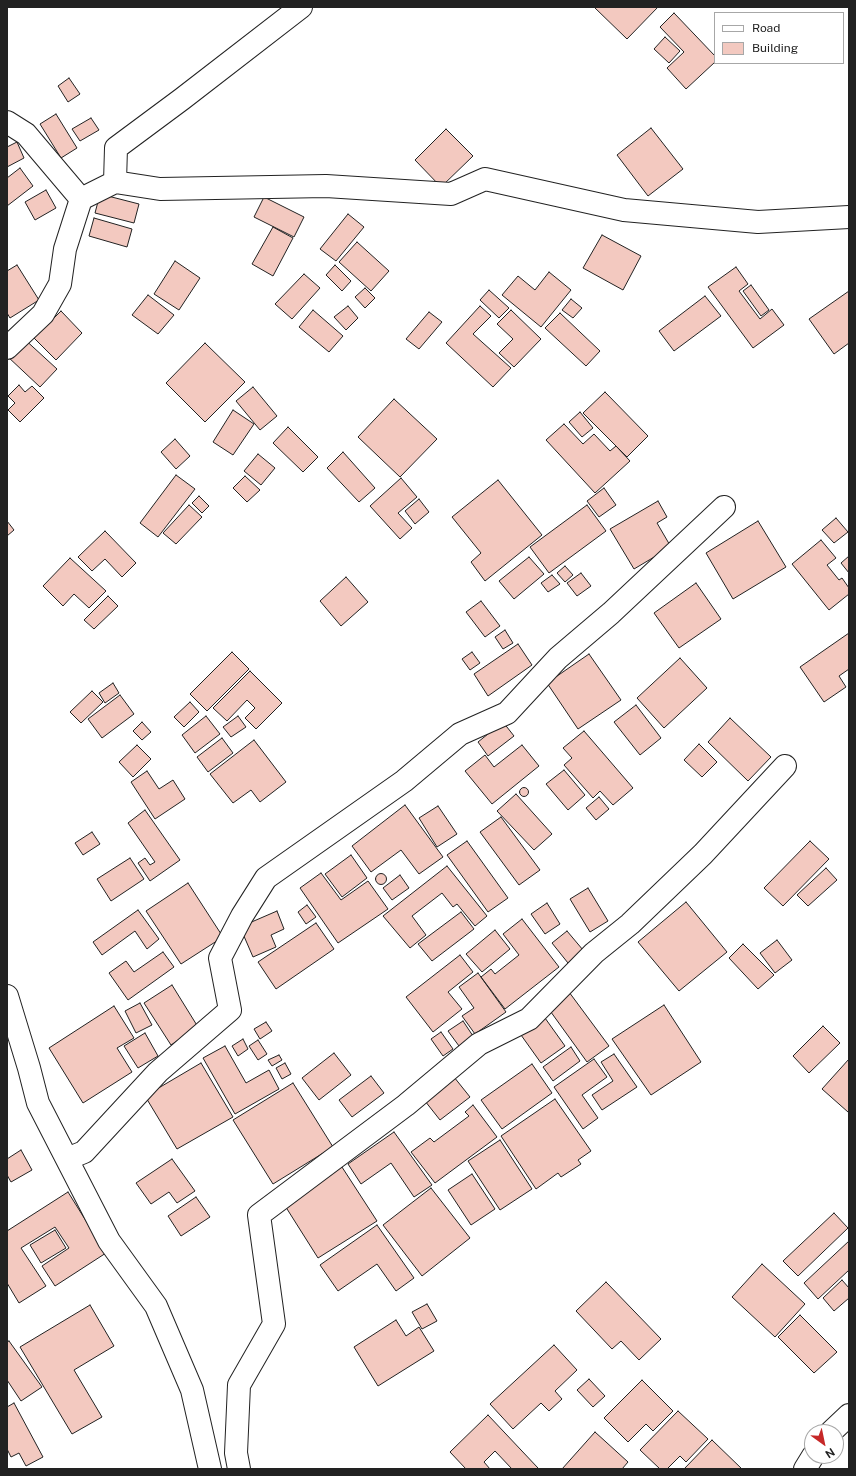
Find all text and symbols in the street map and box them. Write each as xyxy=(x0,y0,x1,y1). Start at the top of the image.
legend xyxy=(714,12,844,64)
text: Road xyxy=(752,21,780,35)
text: Building xyxy=(752,41,798,55)
north arrow xyxy=(804,1424,844,1464)
text: N xyxy=(823,1446,837,1461)

